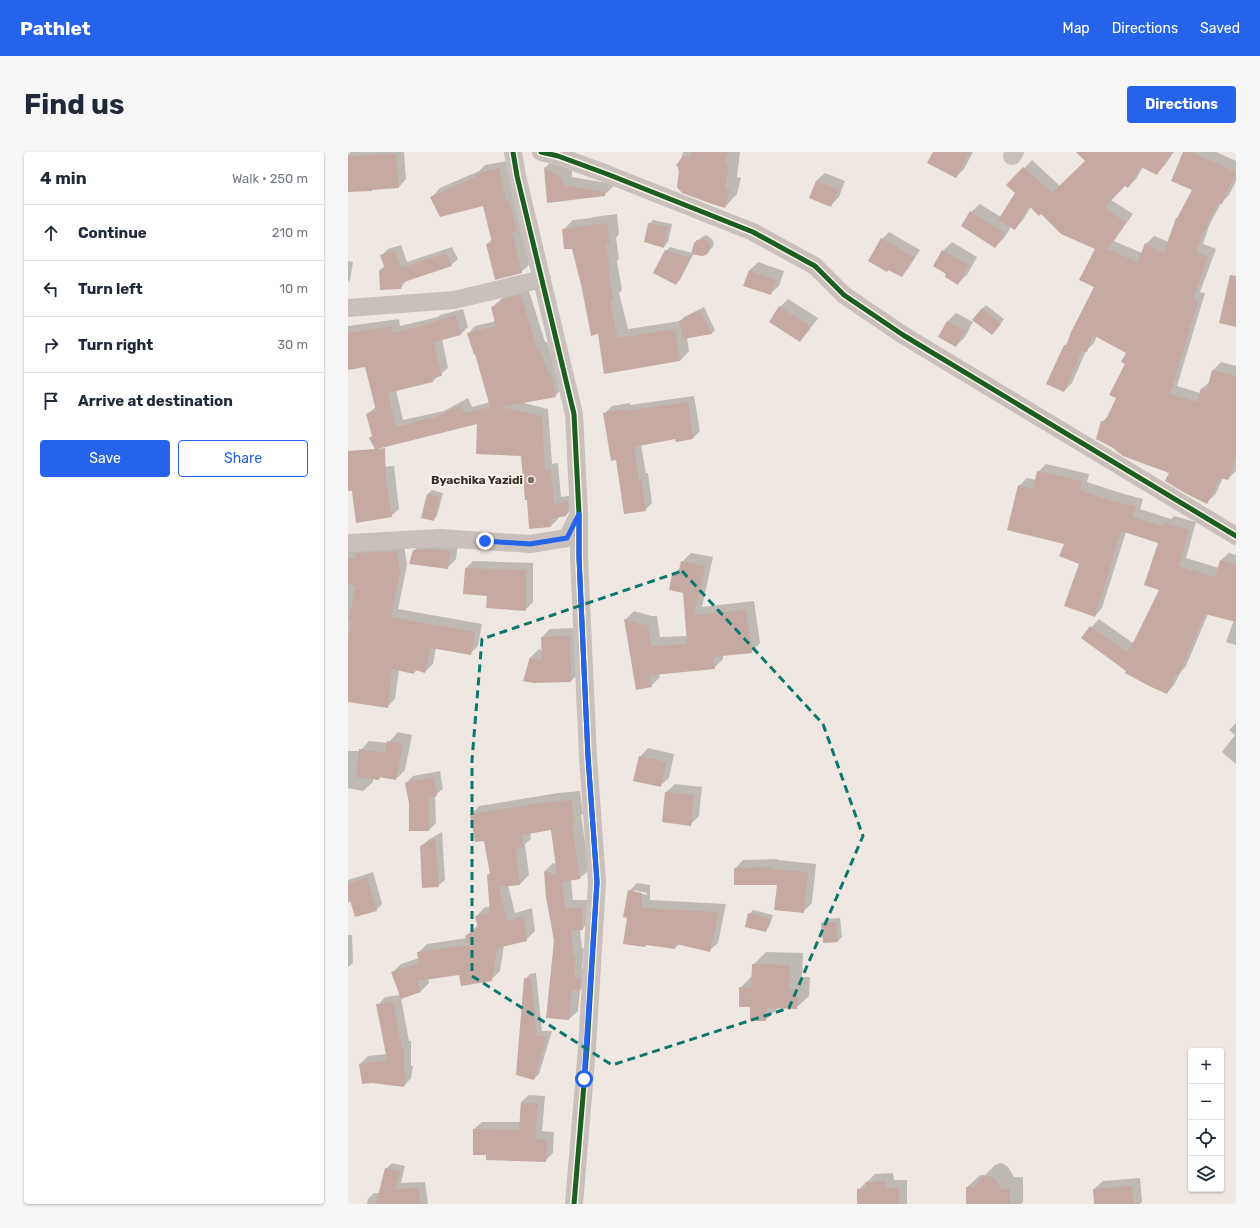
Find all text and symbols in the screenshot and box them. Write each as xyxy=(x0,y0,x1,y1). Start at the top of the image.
text: Pathlet xyxy=(20,17,91,40)
text: Map xyxy=(1063,20,1090,37)
text: Directions xyxy=(1112,20,1178,37)
text: Saved xyxy=(1200,20,1240,37)
button: Directions xyxy=(1127,86,1236,123)
text: Find us xyxy=(24,88,124,121)
text: 4 min xyxy=(40,168,87,188)
text: Walk · 250 m xyxy=(232,171,308,186)
icon: ahead xyxy=(40,222,62,244)
text: Continue xyxy=(78,224,147,242)
text: 210 m xyxy=(272,225,308,240)
icon: left xyxy=(40,278,62,300)
text: Turn left xyxy=(78,280,143,298)
text: 10 m xyxy=(279,281,308,296)
icon: right xyxy=(40,334,62,356)
text: Turn right xyxy=(78,336,153,354)
text: 30 m xyxy=(277,337,308,352)
icon: arrive xyxy=(40,390,62,412)
text: Arrive at destination xyxy=(78,392,233,410)
button: Save xyxy=(40,440,170,477)
button: Share xyxy=(178,440,308,477)
place label: Byachika Yazidi xyxy=(431,473,523,487)
marker: Byachika Yazidi xyxy=(526,475,536,485)
route end xyxy=(476,532,494,550)
map controls xyxy=(1188,1048,1224,1192)
button: + xyxy=(1188,1048,1224,1084)
route start xyxy=(575,1070,593,1088)
button: − xyxy=(1188,1084,1224,1120)
button: locate xyxy=(1188,1120,1224,1156)
button: layers xyxy=(1188,1156,1224,1192)

